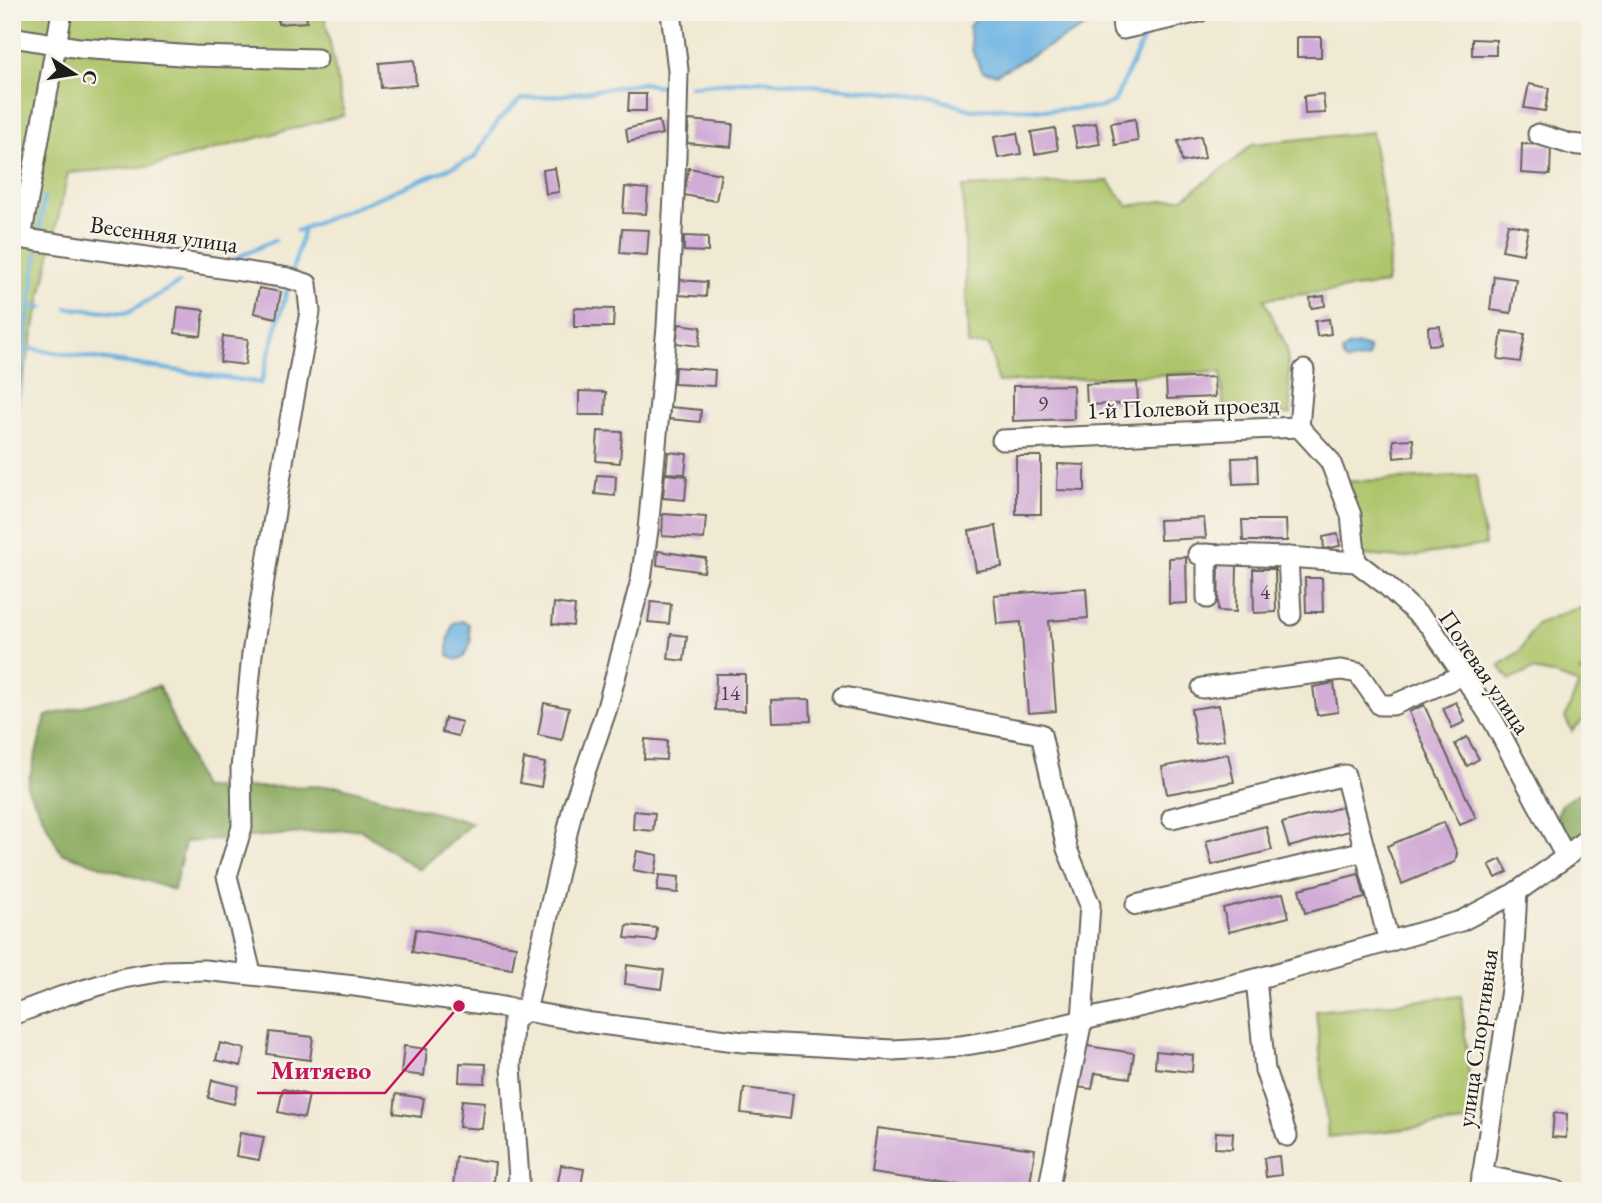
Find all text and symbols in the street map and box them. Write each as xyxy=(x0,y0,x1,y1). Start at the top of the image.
north arrow xyxy=(38,38,108,108)
text: С xyxy=(77,68,104,87)
street label: Весенняя улица xyxy=(88,208,240,260)
street label: 1-й Полевой проезд xyxy=(1086,388,1280,426)
house number: 9 xyxy=(1038,390,1048,417)
house number: 4 xyxy=(1260,578,1271,605)
street label: Полевая улица xyxy=(1432,604,1538,740)
house number: 14 xyxy=(720,679,741,706)
street label: улица Спортивная xyxy=(1449,947,1505,1129)
callout: Митяево xyxy=(257,1046,385,1093)
text: Митяево xyxy=(271,1053,371,1087)

